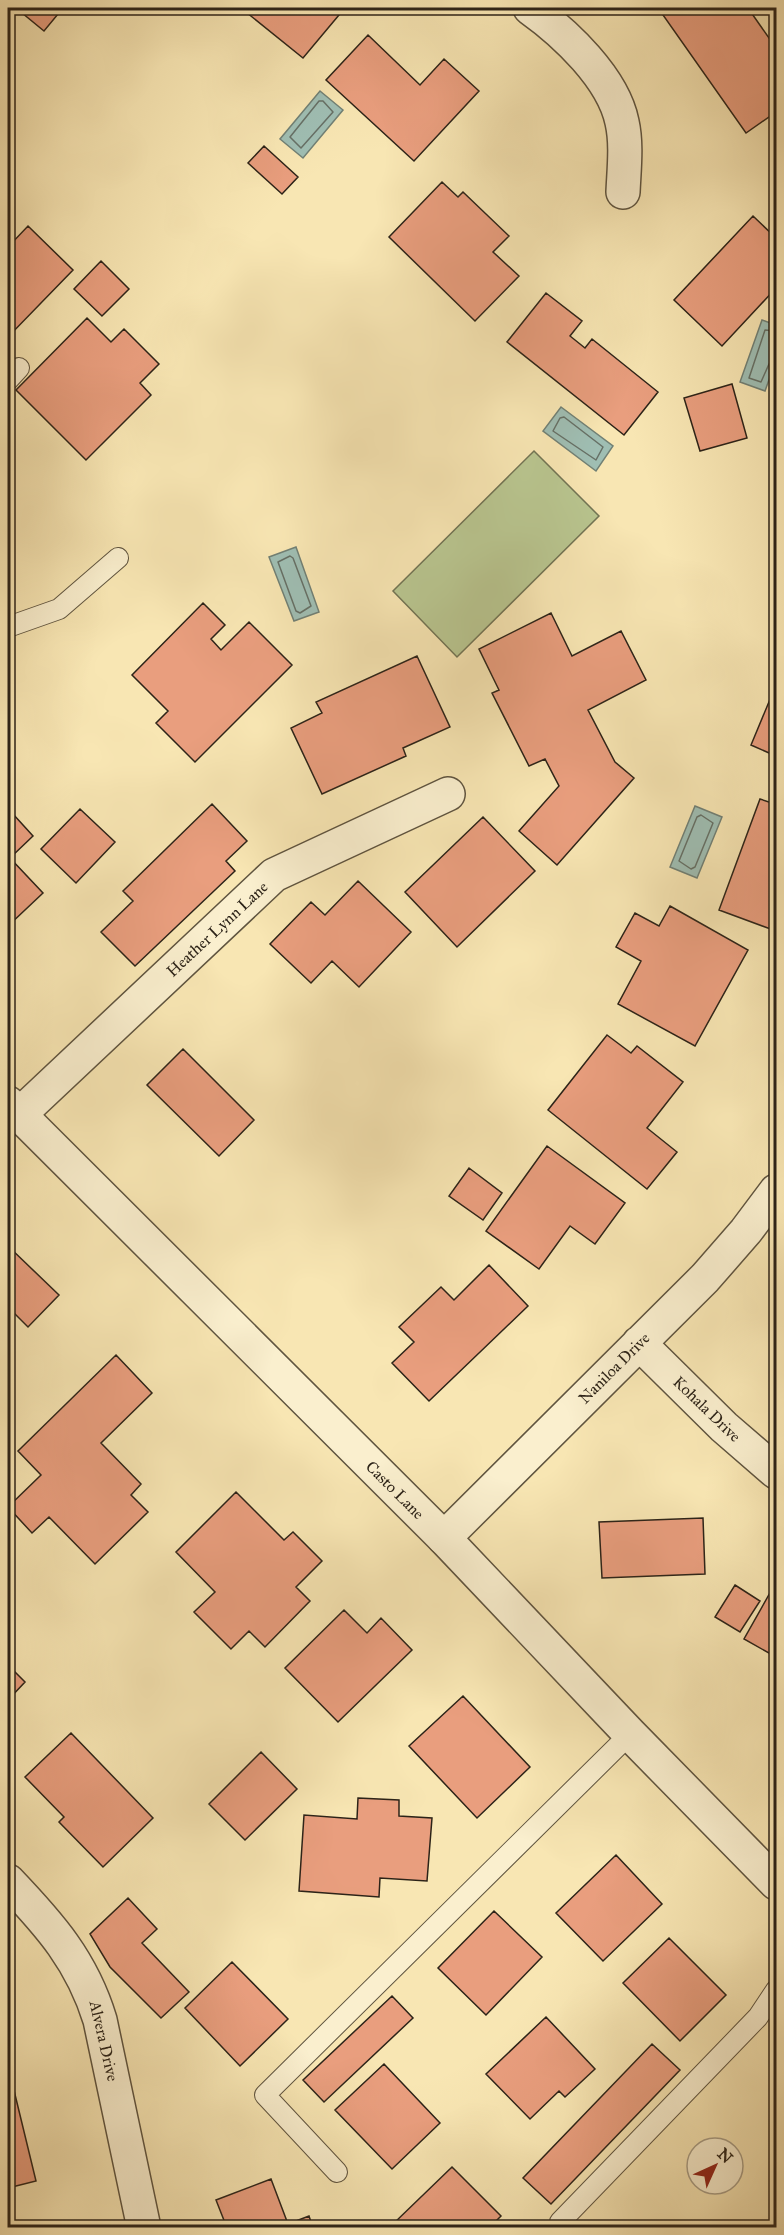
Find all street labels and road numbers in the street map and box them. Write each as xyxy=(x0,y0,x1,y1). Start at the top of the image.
street label: Heather Lynn Lane xyxy=(162,877,272,981)
street label: Naniloa Drive xyxy=(575,1328,654,1407)
street label: Kohala Drive xyxy=(669,1372,745,1446)
street label: Casto Lane xyxy=(362,1457,428,1523)
street label: Alvera Drive xyxy=(85,1998,123,2084)

